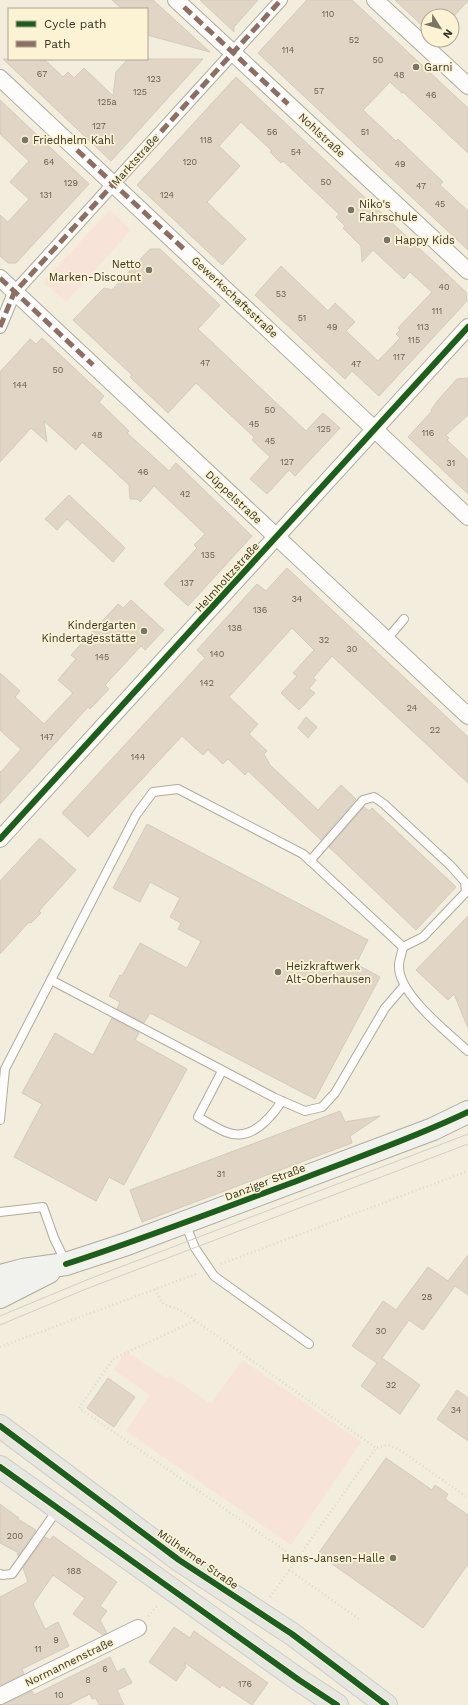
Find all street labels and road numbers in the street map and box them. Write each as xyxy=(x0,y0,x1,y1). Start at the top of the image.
street label: Nohlstraße xyxy=(296,111,348,160)
street label: Marktstraße xyxy=(109,132,162,189)
street label: Gewerkschaftsstraße xyxy=(189,254,281,341)
street label: Düppelstraße xyxy=(203,468,265,527)
street label: Helmholtzstraße xyxy=(193,540,262,615)
street label: Danziger Straße xyxy=(223,1161,307,1204)
street label: Mülheimer Straße xyxy=(155,1527,241,1592)
street label: Normannenstraße xyxy=(23,1635,116,1689)

